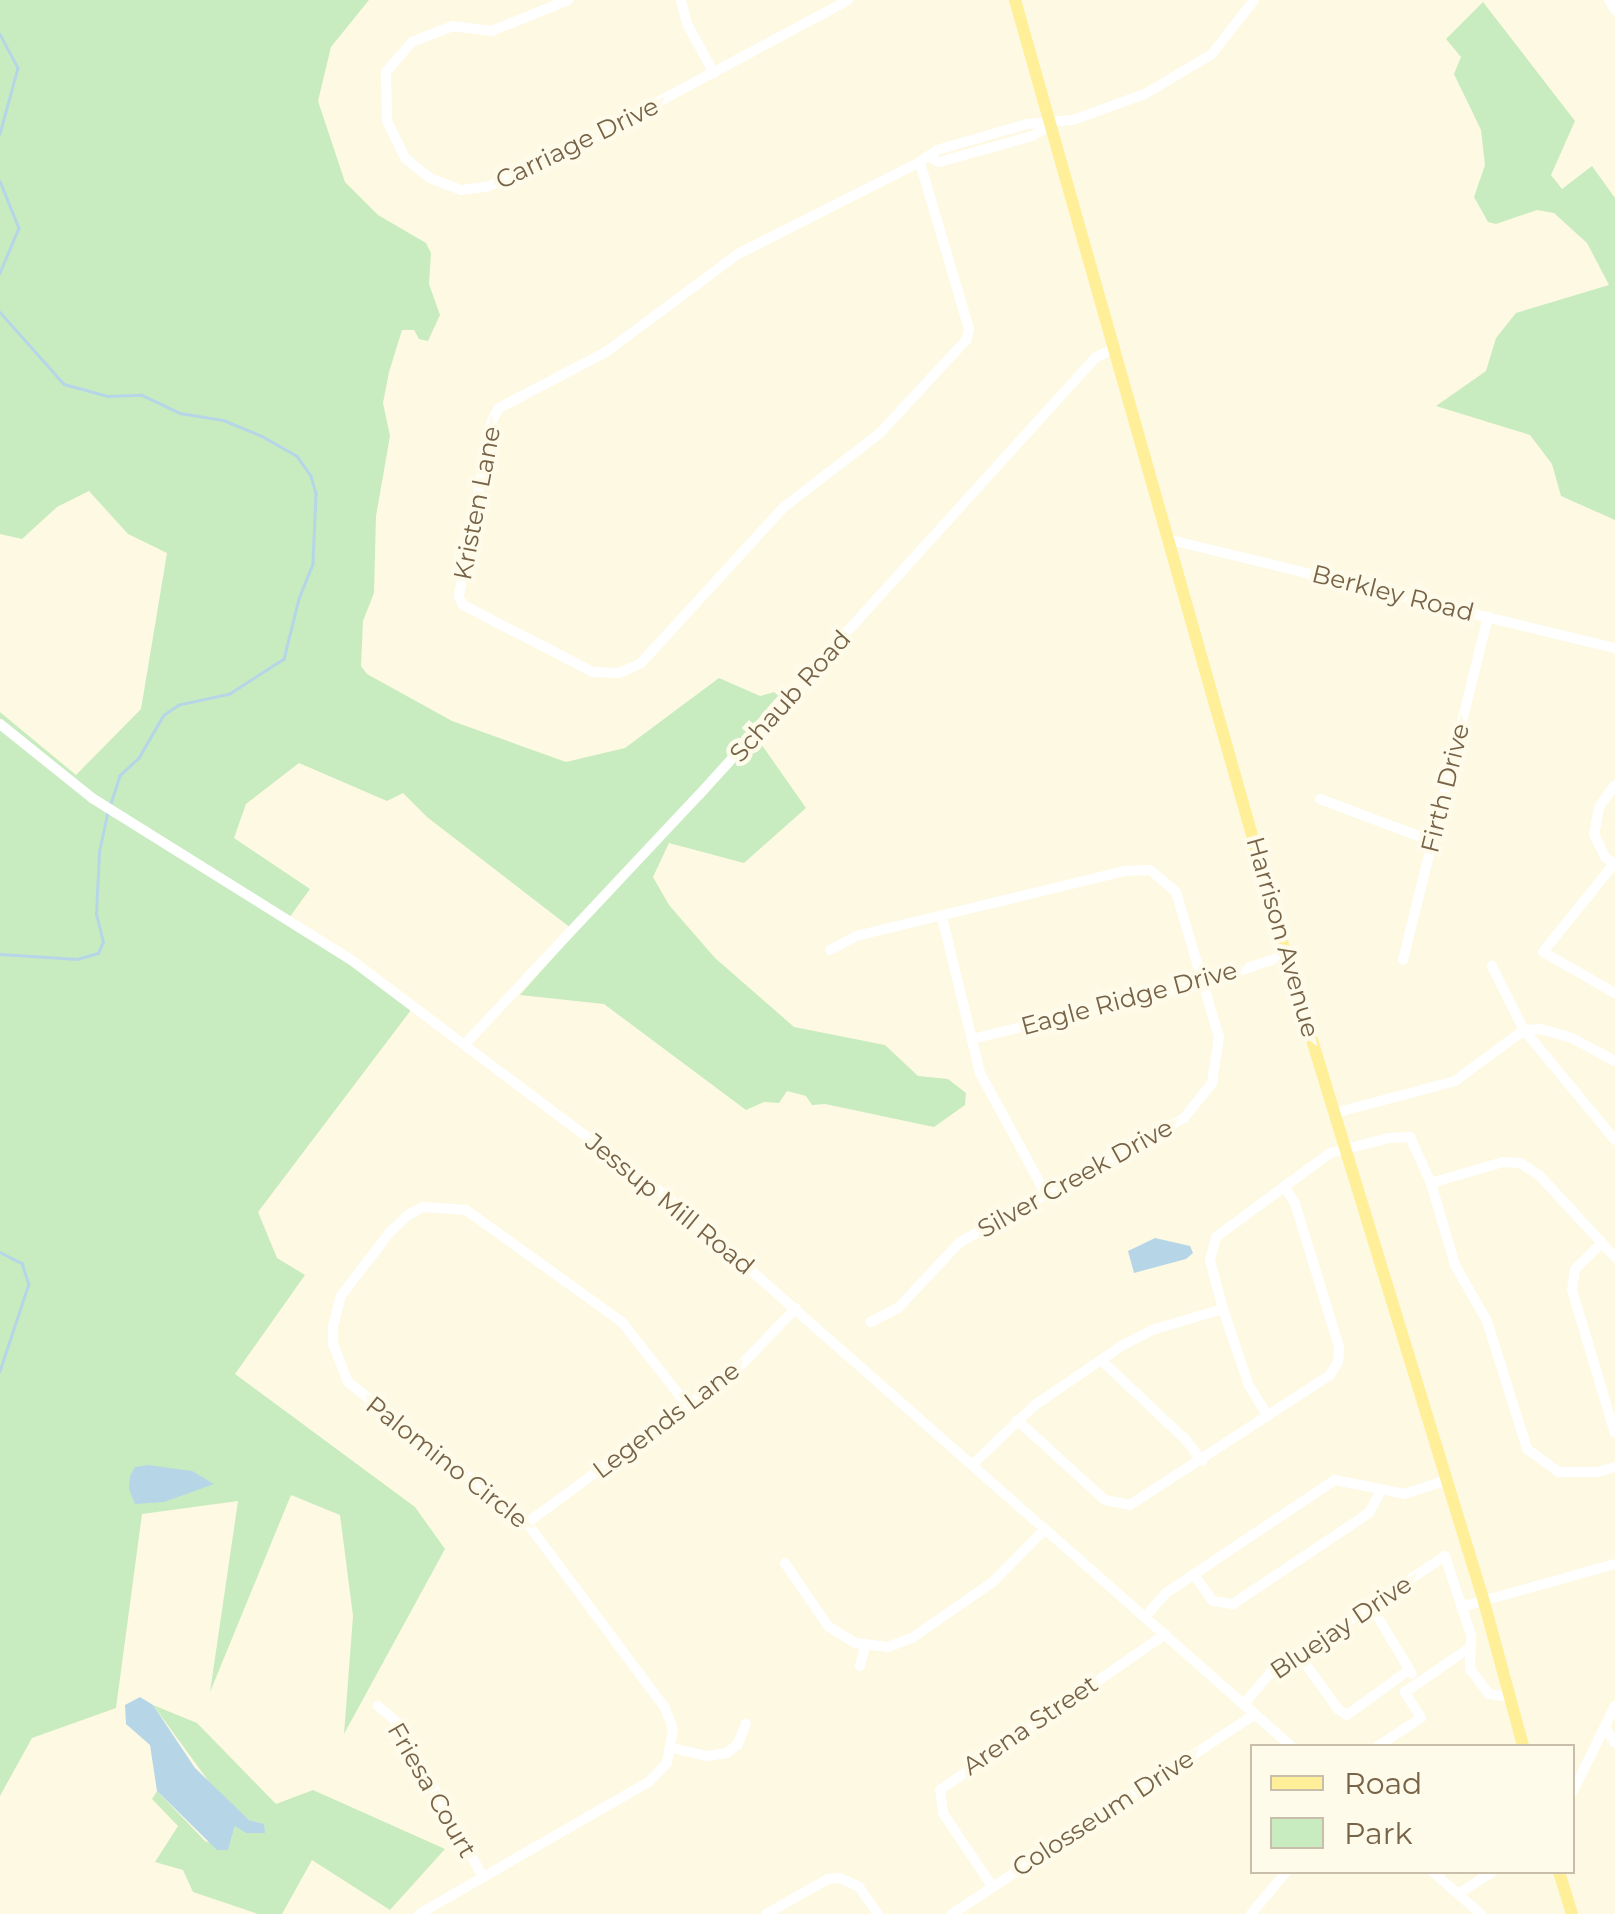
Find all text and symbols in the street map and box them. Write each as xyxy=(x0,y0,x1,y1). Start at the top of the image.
street label: Carriage Drive xyxy=(491,91,663,195)
street label: Kristen Lane xyxy=(447,424,507,582)
street label: Berkley Road xyxy=(1309,558,1477,628)
street label: Schaub Road xyxy=(723,624,857,768)
street label: Firth Drive xyxy=(1414,720,1476,856)
street label: Harrison Avenue xyxy=(1240,833,1326,1041)
street label: Eagle Ridge Drive xyxy=(1018,955,1240,1041)
street label: Silver Creek Drive xyxy=(972,1112,1178,1244)
street label: Jessup Mill Road xyxy=(580,1127,760,1281)
street label: Legends Lane xyxy=(587,1355,745,1485)
street label: Palomino Circle xyxy=(360,1390,534,1534)
street label: Bluejay Drive xyxy=(1265,1569,1417,1685)
street label: Arena Street xyxy=(957,1669,1103,1781)
street label: Friesa Court xyxy=(381,1717,483,1863)
street label: Colosseum Drive xyxy=(1007,1743,1199,1883)
legend xyxy=(1250,1744,1575,1874)
text: Road xyxy=(1344,1765,1422,1802)
text: Park xyxy=(1344,1815,1413,1852)

